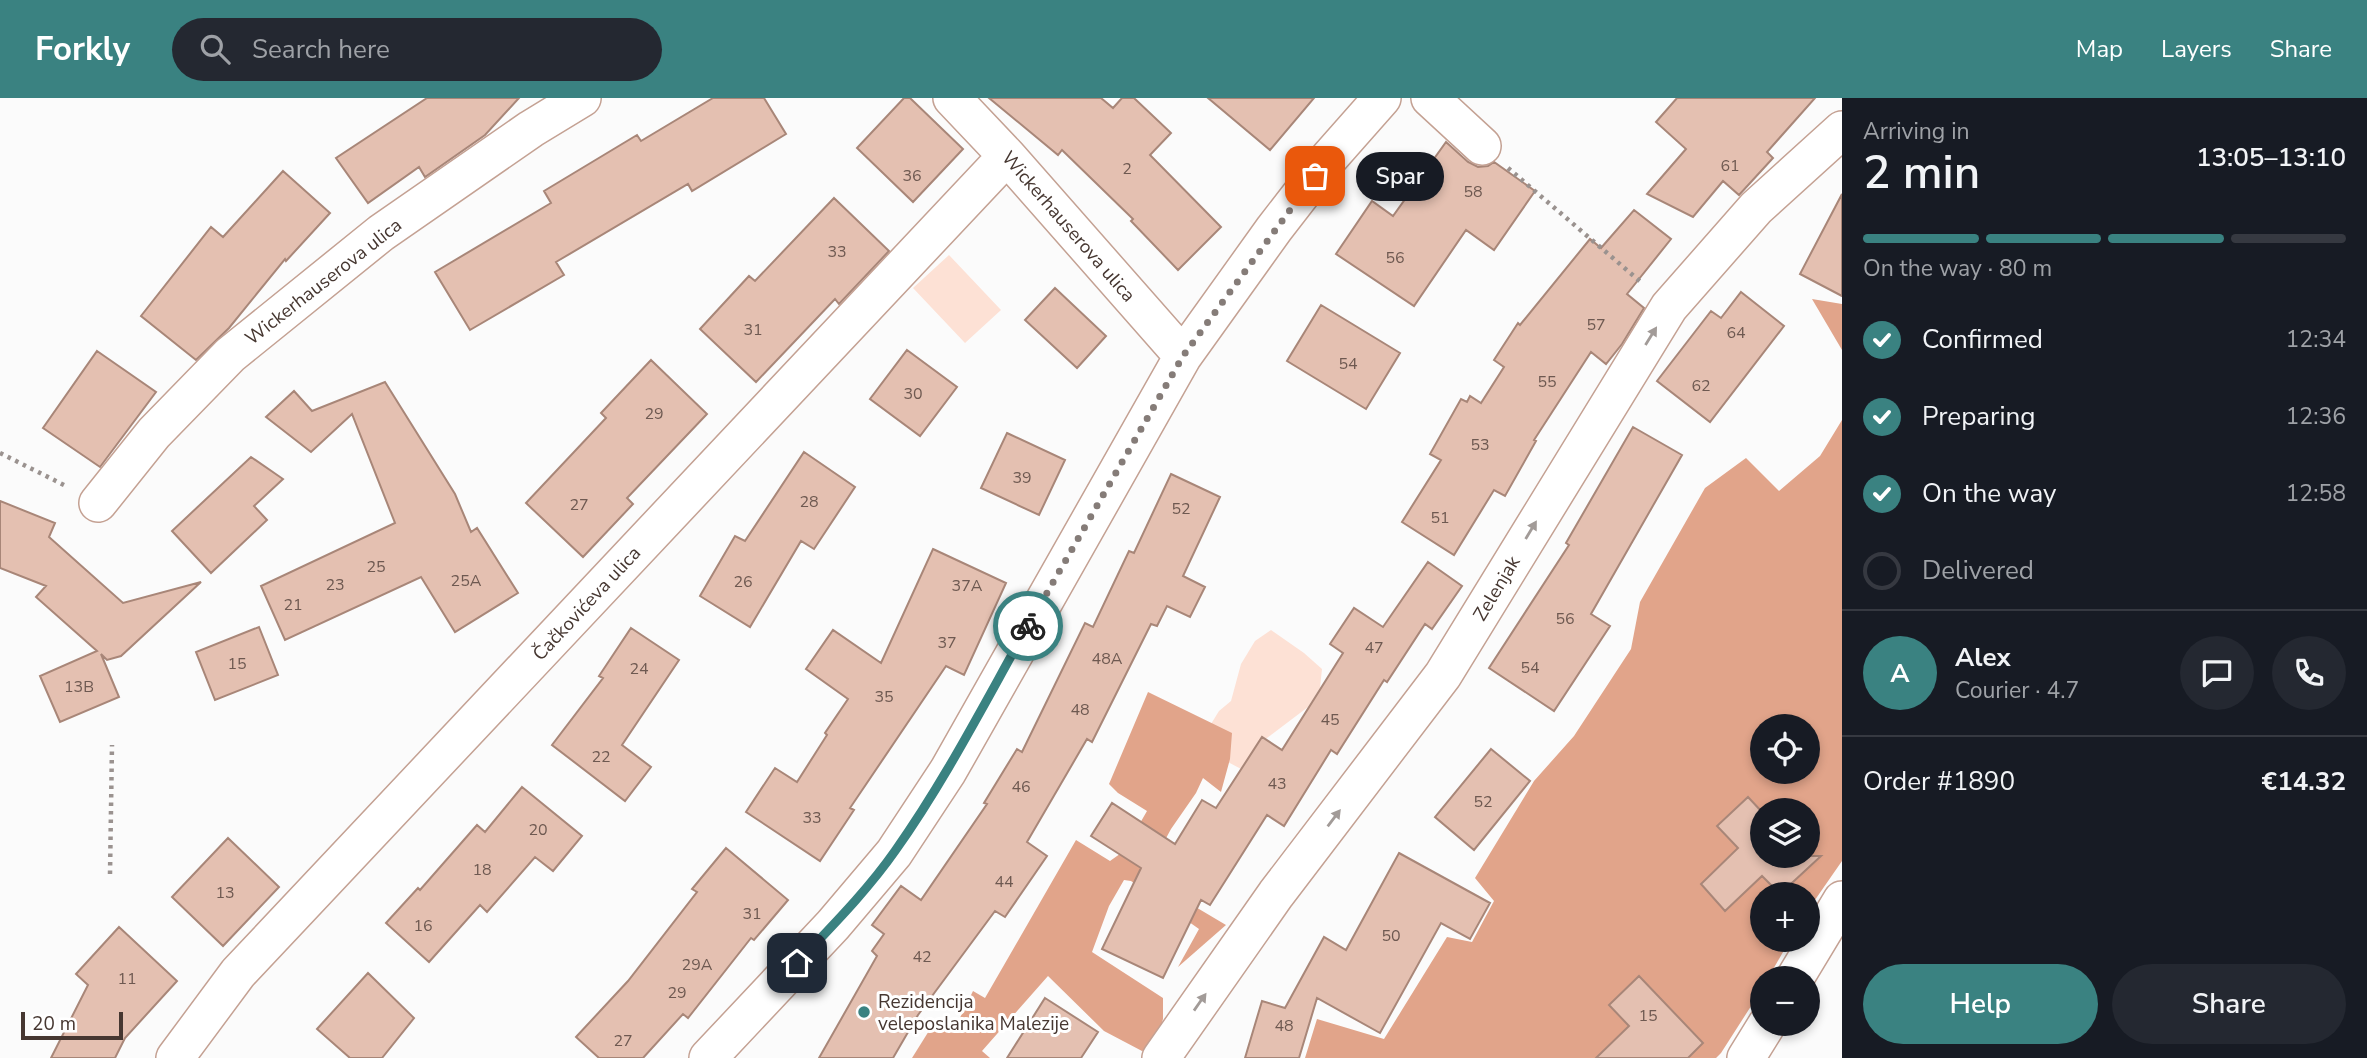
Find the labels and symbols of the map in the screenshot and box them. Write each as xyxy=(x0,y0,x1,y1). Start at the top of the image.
street label: Wickerhauserova ulica xyxy=(995,146,1141,308)
pin xyxy=(1285,146,1345,206)
callout: Spar xyxy=(1357,152,1444,200)
house number: 61 xyxy=(1720,155,1740,177)
house number: 2 xyxy=(1122,158,1132,180)
house number: 36 xyxy=(902,165,922,187)
house number: 58 xyxy=(1463,181,1483,203)
street label: Wickerhauserova ulica xyxy=(240,212,407,351)
house number: 33 xyxy=(827,241,847,263)
house number: 56 xyxy=(1385,247,1405,269)
house number: 57 xyxy=(1586,314,1606,336)
house number: 31 xyxy=(743,319,763,341)
house number: 64 xyxy=(1726,322,1746,344)
one-way arrow xyxy=(1644,326,1657,346)
house number: 54 xyxy=(1338,353,1358,375)
house number: 55 xyxy=(1537,371,1557,393)
house number: 62 xyxy=(1691,375,1711,397)
house number: 30 xyxy=(903,383,923,405)
house number: 29 xyxy=(644,403,664,425)
house number: 53 xyxy=(1470,434,1490,456)
house number: 39 xyxy=(1012,467,1032,489)
house number: 28 xyxy=(799,491,819,513)
house number: 27 xyxy=(569,494,589,516)
house number: 52 xyxy=(1171,498,1191,520)
house number: 51 xyxy=(1430,507,1450,529)
one-way arrow xyxy=(1525,520,1538,539)
street label: Čačkovićeva ulica xyxy=(527,541,647,667)
street label: Zelenjak xyxy=(1467,551,1527,626)
house number: 25 xyxy=(366,556,386,578)
house number: 25A xyxy=(451,570,482,592)
house number: 26 xyxy=(733,571,753,593)
house number: 23 xyxy=(325,574,345,596)
house number: 37A xyxy=(952,575,983,597)
courier xyxy=(993,591,1063,661)
house number: 21 xyxy=(283,594,303,616)
house number: 56 xyxy=(1555,608,1575,630)
house number: 37 xyxy=(937,632,957,654)
house number: 47 xyxy=(1364,637,1384,659)
house number: 48A xyxy=(1092,648,1123,670)
house number: 15 xyxy=(227,653,247,675)
house number: 54 xyxy=(1520,657,1540,679)
house number: 24 xyxy=(629,658,649,680)
house number: 13B xyxy=(64,676,94,698)
house number: 35 xyxy=(874,686,894,708)
house number: 48 xyxy=(1070,699,1090,721)
house number: 45 xyxy=(1320,709,1340,731)
house number: 22 xyxy=(591,746,611,768)
house number: 43 xyxy=(1267,773,1287,795)
house number: 46 xyxy=(1011,776,1031,798)
house number: 52 xyxy=(1473,791,1493,813)
house number: 33 xyxy=(802,807,822,829)
one-way arrow xyxy=(1327,809,1341,827)
house number: 20 xyxy=(528,819,548,841)
house number: 18 xyxy=(472,859,492,881)
house number: 44 xyxy=(994,871,1014,893)
house number: 13 xyxy=(215,882,235,904)
house number: 31 xyxy=(742,903,762,925)
house number: 16 xyxy=(413,915,433,937)
house number: 50 xyxy=(1381,925,1401,947)
pin xyxy=(767,933,827,993)
house number: 42 xyxy=(912,946,932,968)
house number: 29A xyxy=(682,954,713,976)
house number: 11 xyxy=(117,968,137,990)
house number: 29 xyxy=(667,982,687,1004)
place label: Rezidencija veleposlanika Malezije xyxy=(878,989,1069,1037)
one-way arrow xyxy=(1193,993,1207,1011)
marker: Rezidencija veleposlanika Malezije xyxy=(856,1004,872,1020)
house number: 15 xyxy=(1638,1005,1658,1027)
scale bar xyxy=(21,1009,122,1041)
house number: 48 xyxy=(1274,1015,1294,1037)
house number: 27 xyxy=(613,1030,633,1052)

